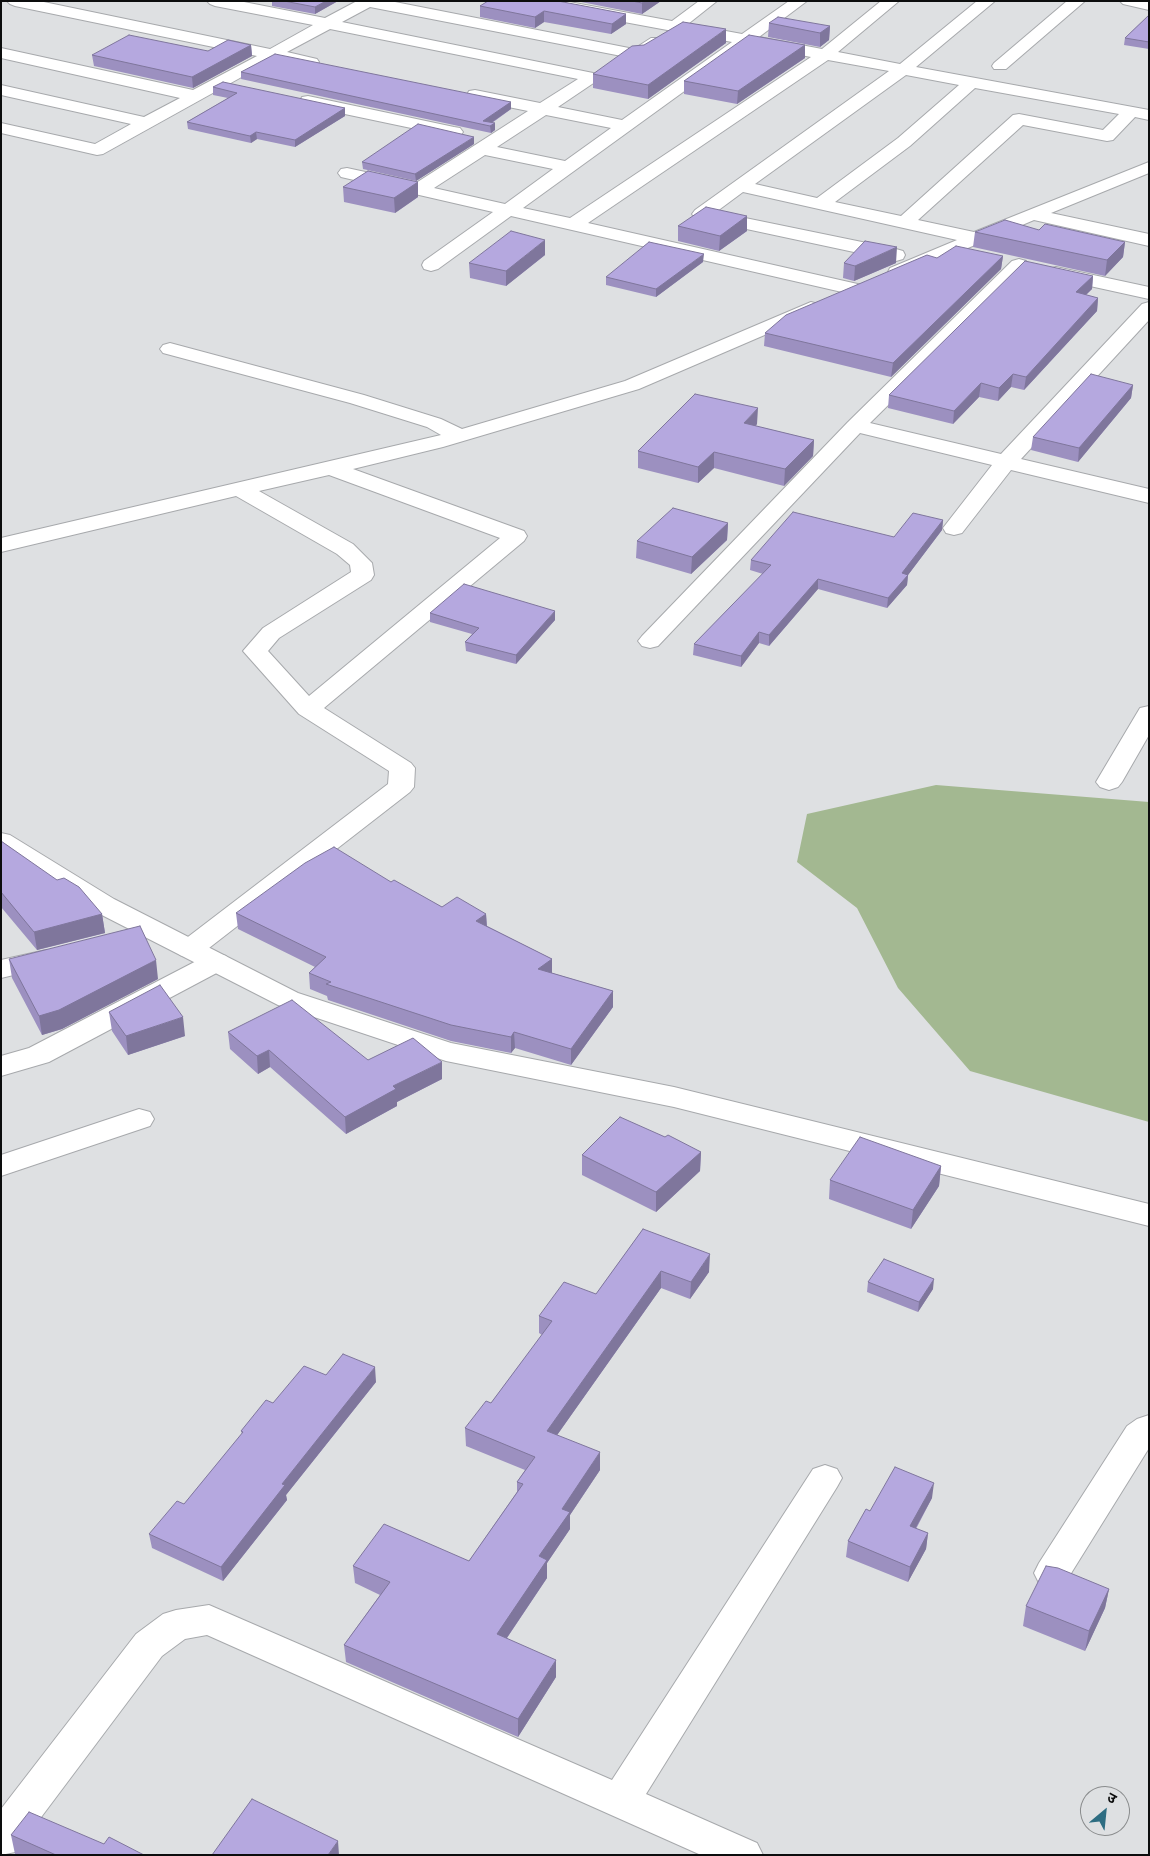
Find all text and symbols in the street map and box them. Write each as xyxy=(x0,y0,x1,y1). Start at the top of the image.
north arrow xyxy=(1080,1786,1130,1836)
text: उ xyxy=(1104,1789,1119,1808)

